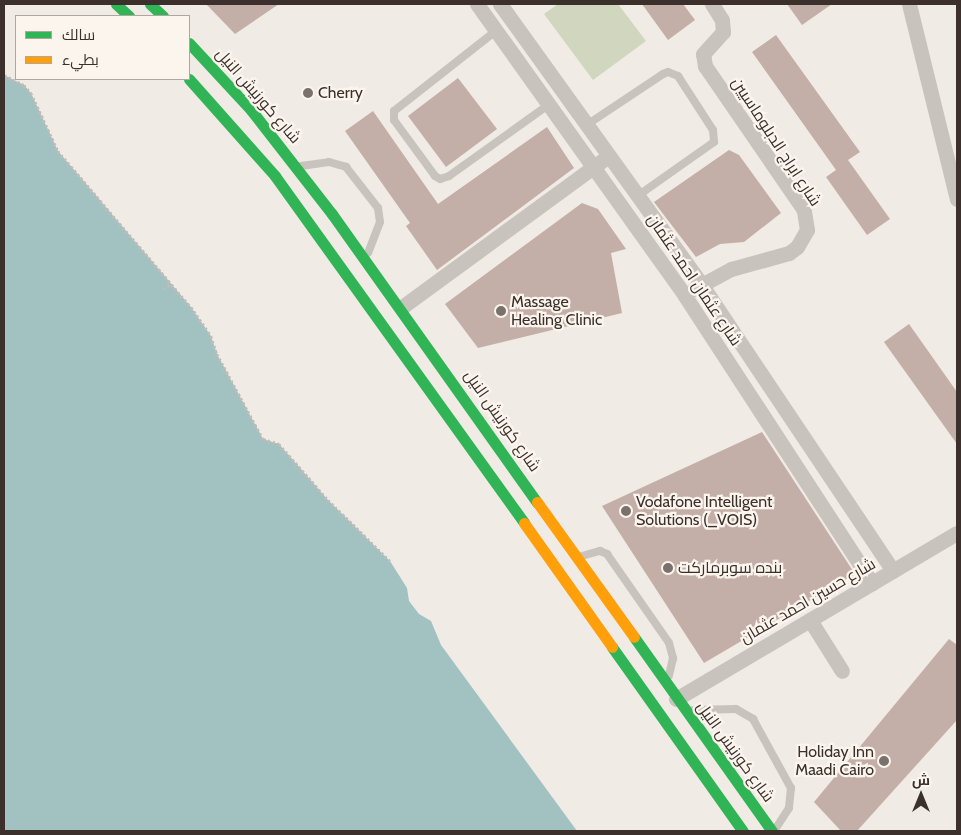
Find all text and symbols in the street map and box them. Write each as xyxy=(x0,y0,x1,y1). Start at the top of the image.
legend xyxy=(15,15,190,80)
text: سالك xyxy=(62,26,95,44)
street label: شارع كورنيش النيل xyxy=(211,44,305,148)
text: بطيء xyxy=(62,51,99,69)
street label: شارع ابراج الدبلوماسيين xyxy=(727,74,825,210)
place label: Cherry xyxy=(318,83,363,103)
marker: Cherry xyxy=(302,87,314,99)
street label: شارع عثمان احمد عثمان xyxy=(643,210,745,350)
place label: Massage Healing Clinic xyxy=(511,292,602,330)
marker: Massage Healing Clinic xyxy=(495,305,507,317)
street label: شارع كورنيش النيل xyxy=(460,366,544,476)
place label: Vodafone Intelligent Solutions (_VOIS) xyxy=(636,492,772,530)
marker: Vodafone Intelligent Solutions (_VOIS) xyxy=(620,505,632,517)
street label: شارع حسين احمد عثمان xyxy=(737,554,879,648)
place label: بنده سوبرماركت xyxy=(678,558,782,578)
marker: بنده سوبرماركت xyxy=(662,562,674,574)
street label: شارع كورنيش النيل xyxy=(692,698,778,806)
place label: Holiday Inn Maadi Cairo xyxy=(795,742,874,780)
marker: Holiday Inn Maadi Cairo xyxy=(878,755,890,767)
north arrow xyxy=(896,770,946,820)
text: ش xyxy=(912,771,930,789)

